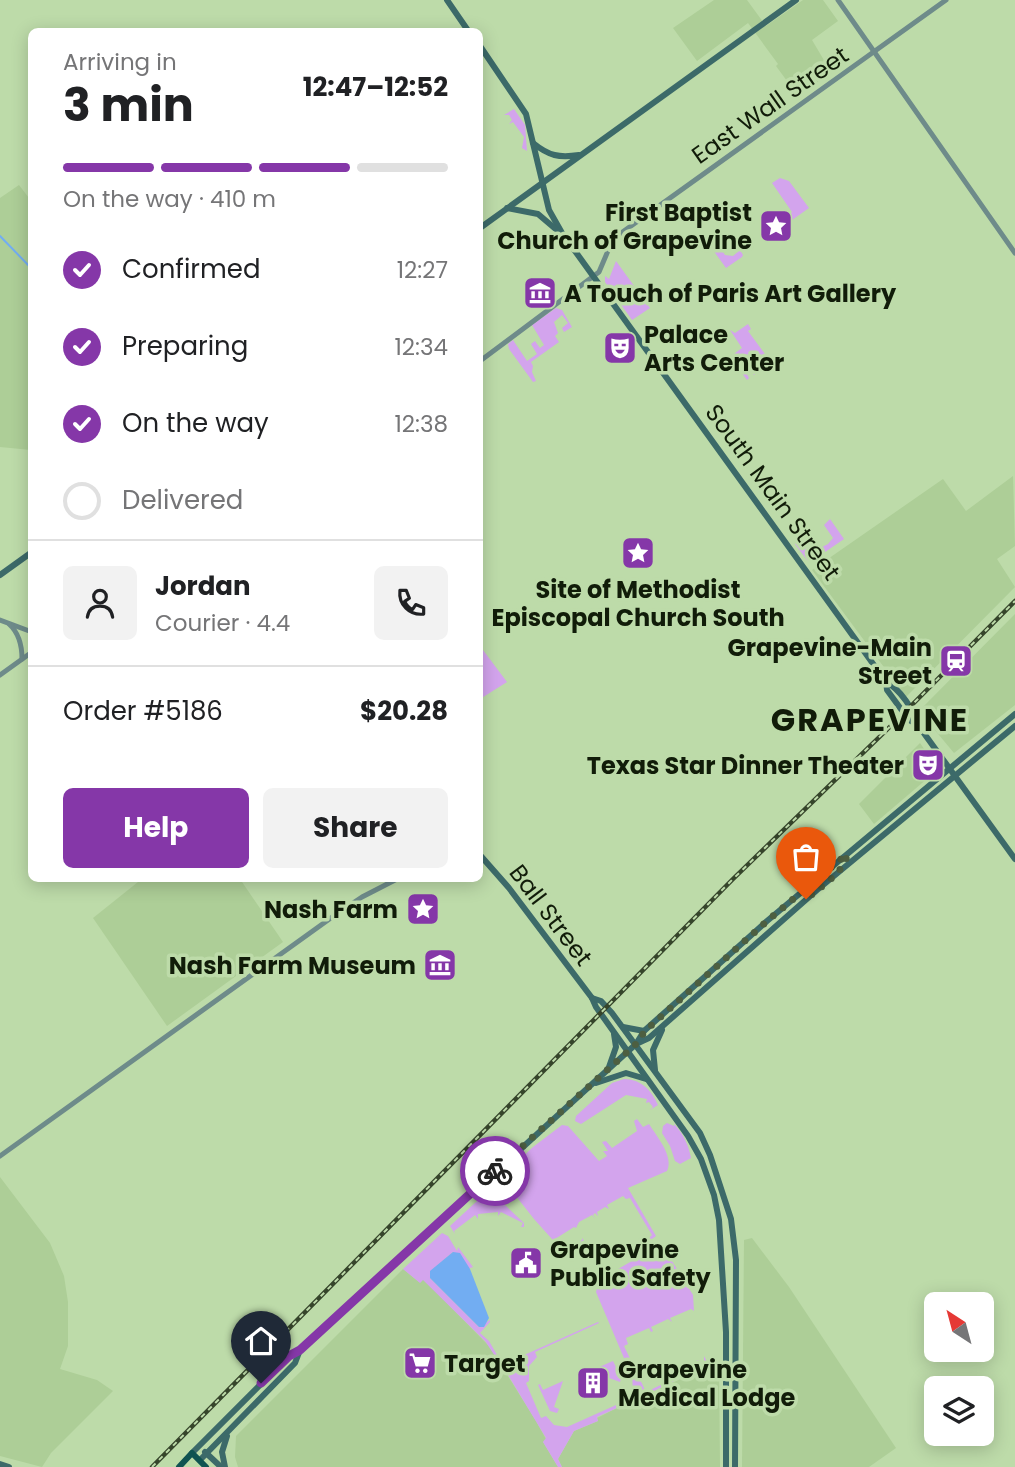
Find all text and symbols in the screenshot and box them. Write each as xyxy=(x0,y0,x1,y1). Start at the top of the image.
street label: East Wall Street xyxy=(685,39,855,171)
text: Arriving in xyxy=(63,46,177,78)
text: 12:47–12:52 xyxy=(303,69,448,105)
text: 3 min xyxy=(63,73,194,137)
text: On the way · 410 m xyxy=(63,183,276,215)
place label: First Baptist Church of Grapevine xyxy=(497,196,752,257)
place icon: First Baptist Church of Grapevine xyxy=(757,207,795,245)
icon: check xyxy=(63,251,101,289)
text: Confirmed xyxy=(122,251,260,287)
text: 12:27 xyxy=(397,254,448,286)
museum icon: A Touch of Paris Art Gallery xyxy=(521,274,559,312)
place label: A Touch of Paris Art Gallery xyxy=(564,277,897,310)
place label: Palace Arts Center xyxy=(644,318,784,379)
icon: check xyxy=(63,328,101,366)
text: Preparing xyxy=(122,328,248,364)
theatre icon: Palace Arts Center xyxy=(601,329,639,367)
text: 12:34 xyxy=(395,331,448,363)
street label: South Main Street xyxy=(698,397,848,587)
icon: check xyxy=(63,405,101,443)
text: On the way xyxy=(122,405,269,441)
text: 12:38 xyxy=(394,408,448,440)
text: Delivered xyxy=(122,482,243,518)
place icon: Site of Methodist Episcopal Church South xyxy=(619,534,657,572)
button: person xyxy=(63,566,137,640)
button: phone xyxy=(374,566,448,640)
text: Jordan xyxy=(155,568,251,604)
place label: Site of Methodist Episcopal Church South xyxy=(491,573,785,634)
text: Courier · 4.4 xyxy=(155,607,290,639)
place label: Grapevine-Main Street xyxy=(727,631,932,692)
station icon: Grapevine-Main Street xyxy=(937,642,975,680)
text: Order #5186 xyxy=(63,693,223,729)
text: $20.28 xyxy=(360,693,448,729)
district label: GRAPEVINE xyxy=(771,697,969,742)
theatre icon: Texas Star Dinner Theater xyxy=(909,746,947,784)
place label: Texas Star Dinner Theater xyxy=(587,749,904,782)
button: Help xyxy=(63,788,249,868)
button: Share xyxy=(263,788,448,868)
pin xyxy=(776,827,836,899)
icon: bag xyxy=(787,838,825,876)
street label: Ball Street xyxy=(502,857,600,973)
place icon: Nash Farm xyxy=(404,890,442,928)
place label: Nash Farm xyxy=(264,893,398,926)
museum icon: Nash Farm Museum xyxy=(421,946,459,984)
place label: Nash Farm Museum xyxy=(169,949,416,982)
courier xyxy=(460,1136,530,1206)
icon: bike xyxy=(476,1152,514,1190)
place label: Grapevine Public Safety xyxy=(550,1233,711,1294)
public building icon: Grapevine Public Safety xyxy=(507,1244,545,1282)
north arrow xyxy=(924,1292,994,1362)
map controls xyxy=(924,1292,994,1446)
pin xyxy=(231,1311,291,1383)
icon: home xyxy=(242,1322,280,1360)
supermarket icon: Target xyxy=(401,1344,439,1382)
place label: Target xyxy=(444,1347,526,1380)
place label: Grapevine Medical Lodge xyxy=(618,1353,796,1414)
building icon: Grapevine Medical Lodge xyxy=(574,1364,612,1402)
button: layers xyxy=(924,1376,994,1446)

